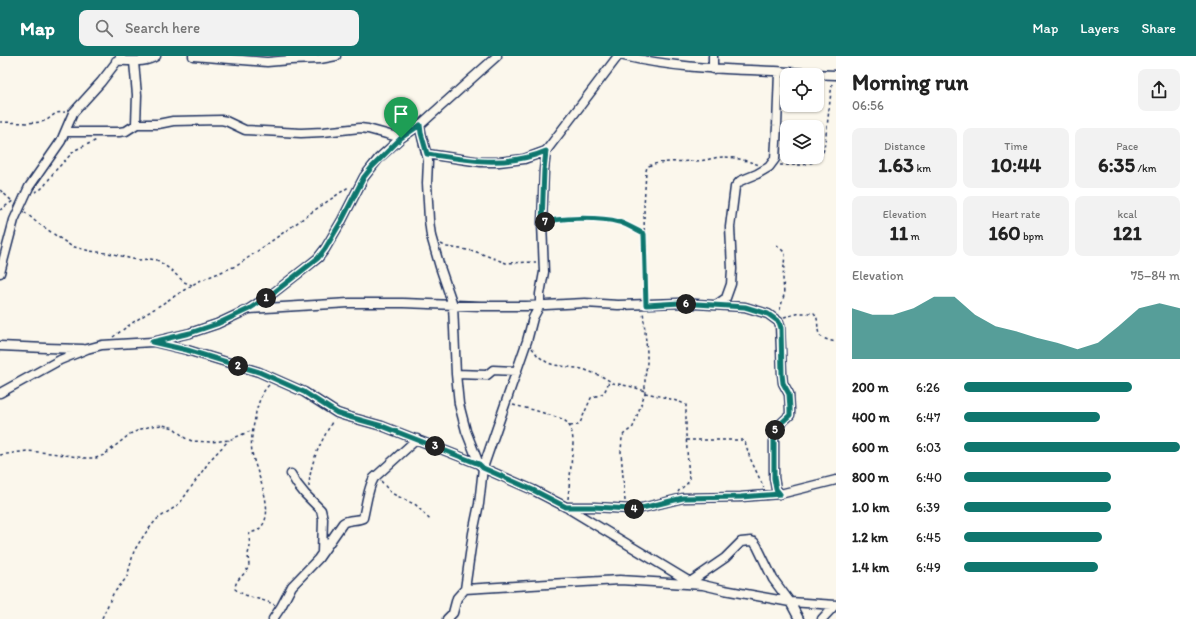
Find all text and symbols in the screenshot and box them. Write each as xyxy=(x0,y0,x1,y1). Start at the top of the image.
search box xyxy=(79,10,359,46)
text: Map xyxy=(20,17,55,40)
icon: search xyxy=(93,17,115,39)
text: Search here xyxy=(125,19,200,37)
text: Map xyxy=(1033,20,1058,37)
text: Layers xyxy=(1080,20,1119,37)
text: Share xyxy=(1141,20,1176,37)
map controls xyxy=(780,68,824,164)
button: locate xyxy=(780,68,824,112)
text: Morning run xyxy=(852,69,968,96)
button: share xyxy=(1138,69,1180,111)
pin xyxy=(384,97,418,138)
text: 06:56 xyxy=(852,98,884,113)
icon: arrive xyxy=(390,103,412,125)
button: layers xyxy=(780,120,824,164)
text: Distance xyxy=(884,140,925,153)
text: Time xyxy=(1004,140,1028,153)
text: Pace xyxy=(1116,140,1138,153)
text: 1.63 xyxy=(878,153,914,177)
text: 10:44 xyxy=(991,153,1041,177)
text: 6:35 xyxy=(1098,153,1135,177)
text: km xyxy=(914,162,931,175)
text: /km xyxy=(1135,162,1157,175)
text: Elevation xyxy=(883,208,927,221)
text: Heart rate xyxy=(992,208,1040,221)
text: kcal xyxy=(1118,208,1137,221)
pin: 7 xyxy=(535,212,555,232)
text: 7 xyxy=(542,215,548,228)
text: 11 xyxy=(890,221,908,245)
text: 160 xyxy=(988,221,1021,245)
text: 121 xyxy=(1113,221,1142,245)
text: m xyxy=(908,230,920,243)
text: bpm xyxy=(1021,230,1044,243)
text: Elevation xyxy=(852,268,904,283)
text: 75–84 m xyxy=(1131,268,1180,283)
pin: 1 xyxy=(256,288,276,308)
text: 1 xyxy=(263,291,269,304)
pin: 6 xyxy=(676,294,696,314)
text: 6 xyxy=(683,297,689,310)
pin: 2 xyxy=(228,356,248,376)
text: 2 xyxy=(235,359,241,372)
text: 200 m xyxy=(852,380,889,395)
text: 6:26 xyxy=(916,380,940,395)
text: 400 m xyxy=(852,410,890,425)
text: 6:47 xyxy=(916,410,940,425)
pin: 5 xyxy=(765,420,785,440)
text: 5 xyxy=(772,423,778,436)
pin: 3 xyxy=(425,436,445,456)
text: 3 xyxy=(432,439,438,452)
text: 600 m xyxy=(852,440,889,455)
text: 6:03 xyxy=(916,440,941,455)
text: 800 m xyxy=(852,470,889,485)
text: 6:40 xyxy=(916,470,942,485)
pin: 4 xyxy=(624,499,644,519)
text: 1.0 km xyxy=(852,500,889,515)
text: 6:39 xyxy=(916,500,940,515)
text: 4 xyxy=(631,502,637,515)
text: 1.2 km xyxy=(852,530,888,545)
text: 6:45 xyxy=(916,530,941,545)
text: 1.4 km xyxy=(852,560,889,575)
text: 6:49 xyxy=(916,560,941,575)

